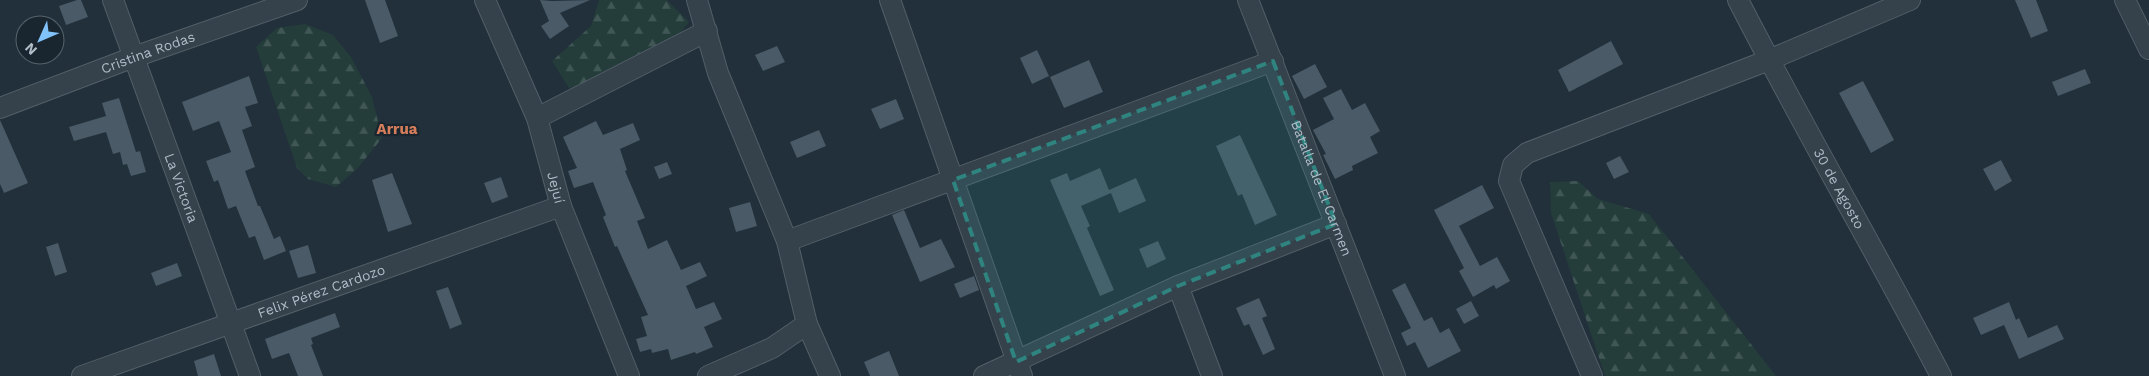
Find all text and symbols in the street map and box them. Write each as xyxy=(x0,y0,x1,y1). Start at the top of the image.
north arrow xyxy=(15,15,65,65)
street label: Cristina Rodas xyxy=(99,28,197,77)
text: N xyxy=(21,40,40,59)
street label: Batalla de El Carmen xyxy=(1288,118,1355,258)
district label: Arrua xyxy=(376,120,418,138)
street label: 30 de Agosto xyxy=(1811,145,1868,232)
street label: La Victoria xyxy=(162,151,201,225)
street label: Jejuí xyxy=(544,170,568,205)
street label: Felix Pérez Cardozo xyxy=(256,261,387,321)

